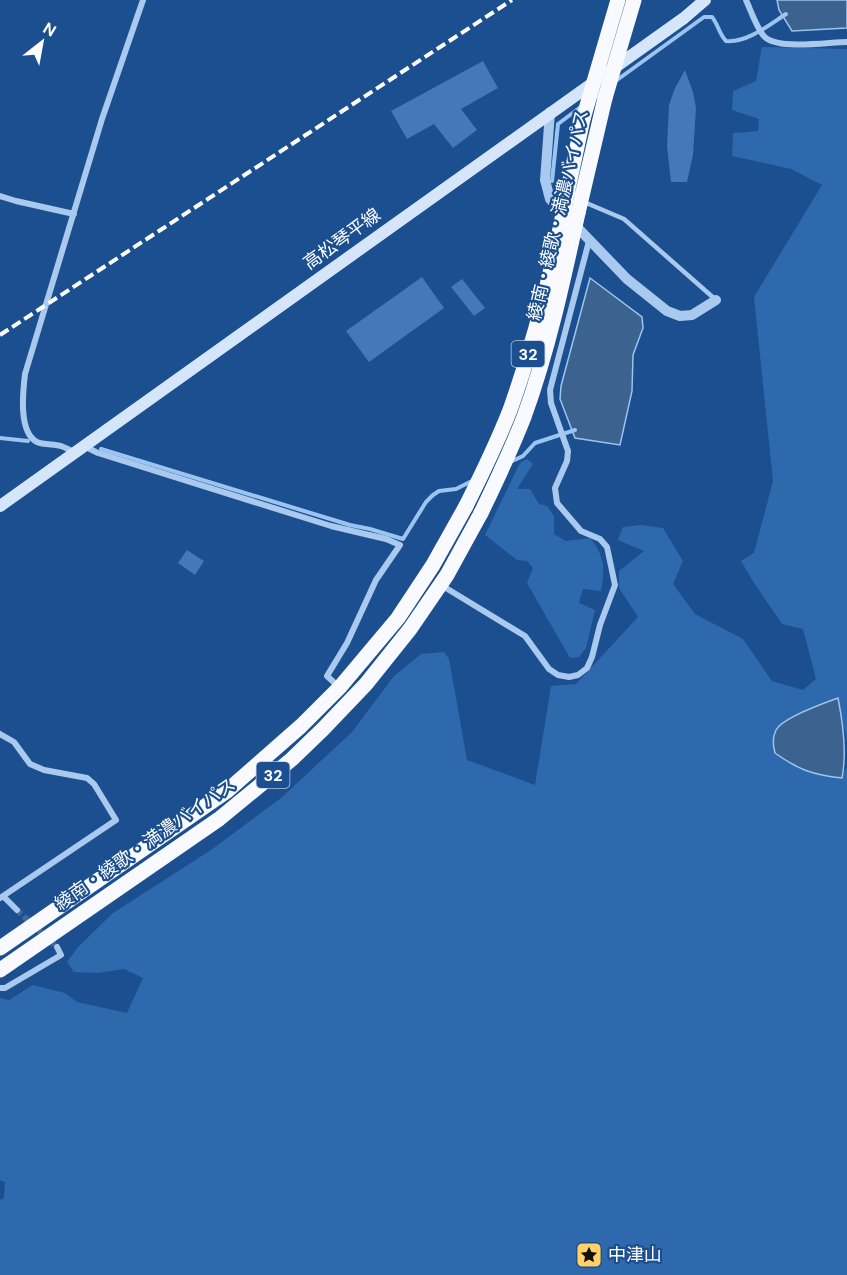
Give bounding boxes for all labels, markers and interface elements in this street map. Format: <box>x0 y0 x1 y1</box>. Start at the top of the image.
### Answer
north arrow <box>12 12 72 72</box>
text: N <box>39 18 60 42</box>
street label: 綾南・綾歌・満濃バイパス <box>522 107 594 323</box>
street label: 高松琴平線 <box>299 203 385 275</box>
road number: 32 <box>512 341 544 367</box>
road number: 32 <box>256 762 290 788</box>
street label: 綾南・綾歌・満濃バイパス <box>50 772 240 916</box>
place icon: 中津山 <box>574 1240 604 1270</box>
place label: 中津山 <box>608 1243 662 1267</box>

